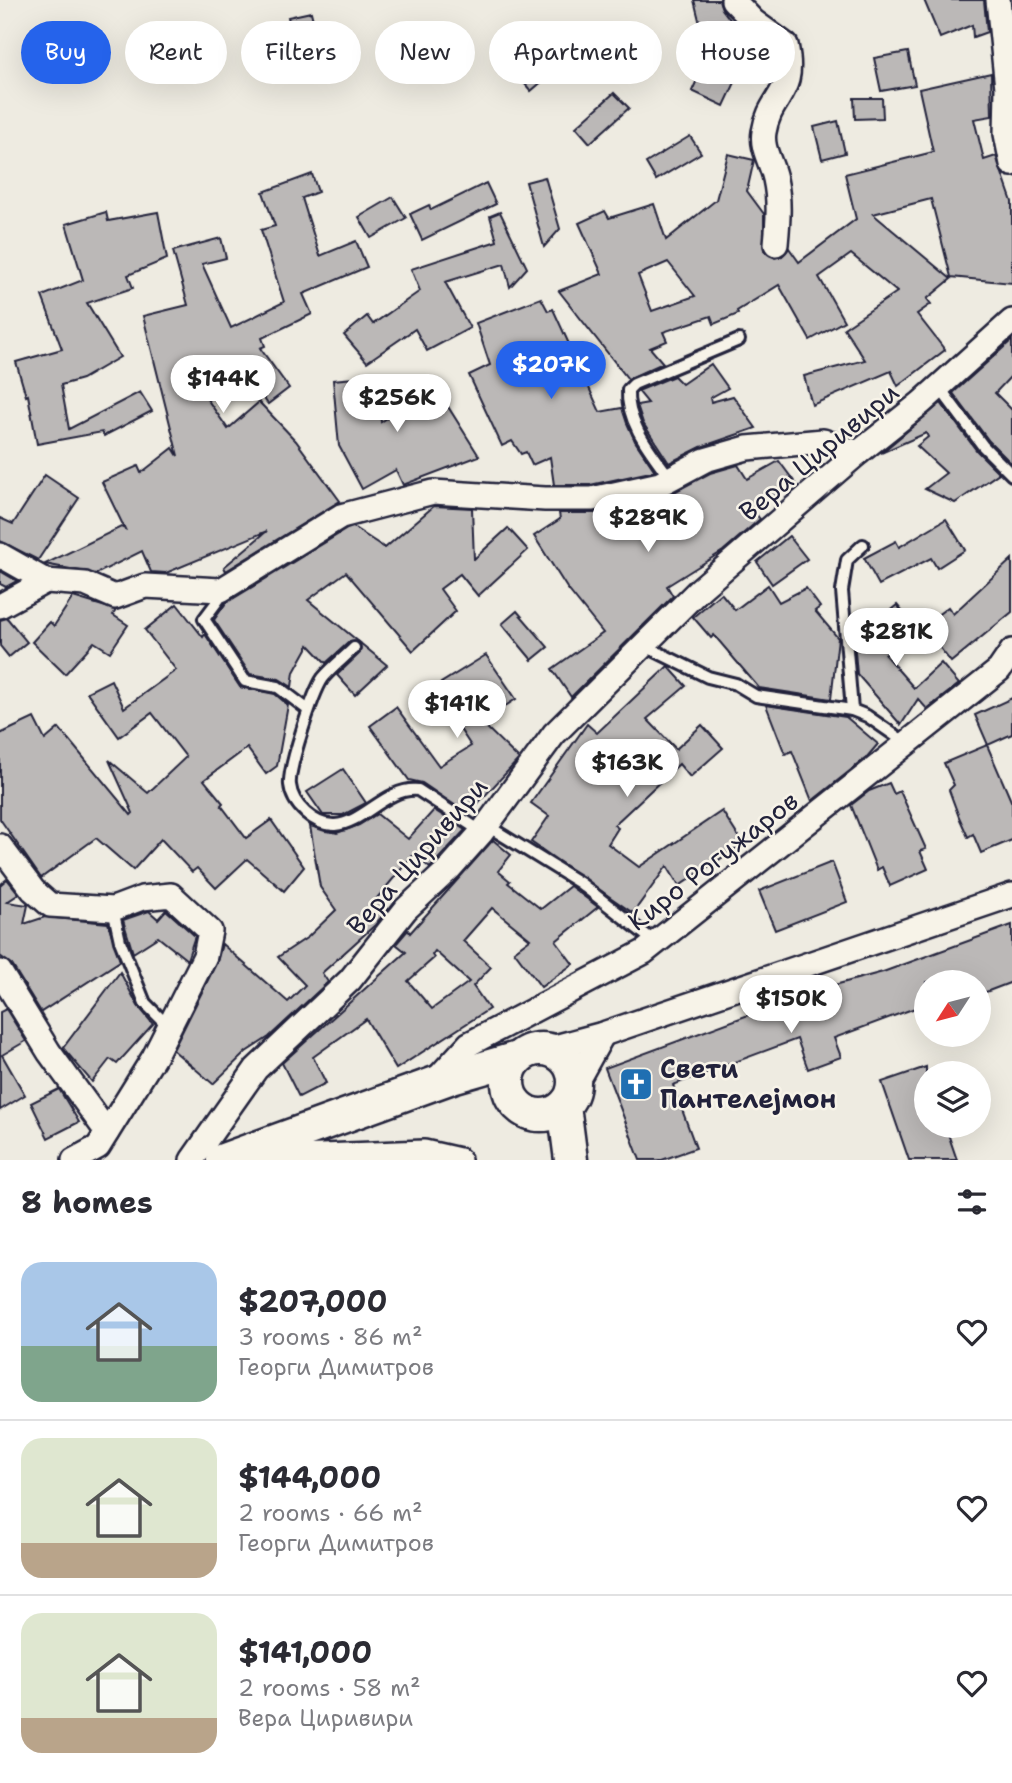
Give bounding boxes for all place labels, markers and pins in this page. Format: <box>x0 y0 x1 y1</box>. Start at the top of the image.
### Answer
pin: $207K <box>502 342 600 401</box>
pin: $144K <box>174 356 272 415</box>
pin: $256K <box>348 374 446 434</box>
pin: $289K <box>599 494 697 554</box>
pin: $281K <box>847 608 945 668</box>
pin: $141K <box>408 680 506 740</box>
pin: $163K <box>578 740 676 799</box>
pin: $150K <box>742 976 840 1035</box>
place label: Свети Пантелејмон <box>660 1051 836 1116</box>
church icon: Свети Пантелејмон <box>617 1065 655 1103</box>

